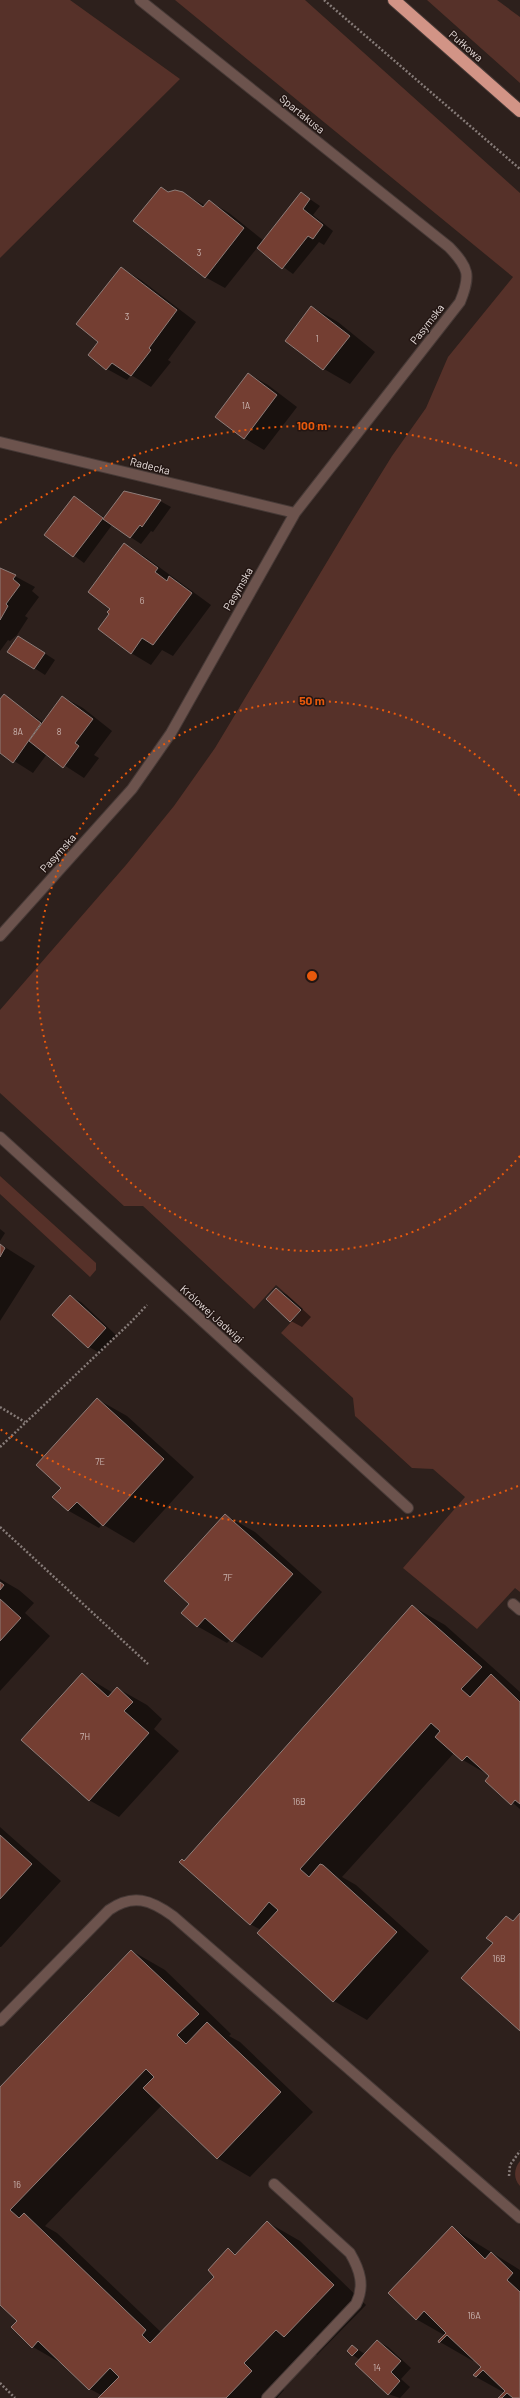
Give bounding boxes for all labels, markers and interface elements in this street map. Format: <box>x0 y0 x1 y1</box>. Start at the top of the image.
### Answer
street label: Pułkowa <box>447 27 486 64</box>
street label: Spartakusa <box>277 91 327 136</box>
house number: 3 <box>197 247 202 258</box>
street label: Pasymska <box>407 301 446 346</box>
house number: 3 <box>125 311 130 322</box>
house number: 1 <box>315 333 319 344</box>
house number: 1A <box>242 400 251 411</box>
text: 100 m <box>297 418 327 432</box>
street label: Radecka <box>129 454 172 477</box>
street label: Pasymska <box>220 565 255 613</box>
house number: 6 <box>140 595 145 606</box>
text: 50 m <box>299 693 325 707</box>
house number: 8A <box>13 726 24 737</box>
house number: 8 <box>57 726 62 737</box>
street label: Pasymska <box>37 831 78 875</box>
centre of rings <box>305 969 319 983</box>
street label: Królowej Jadwigi <box>178 1282 247 1346</box>
house number: 7E <box>95 1456 105 1467</box>
house number: 7F <box>223 1572 233 1583</box>
house number: 7H <box>80 1731 90 1742</box>
house number: 16B <box>292 1796 306 1807</box>
house number: 16B <box>492 1953 506 1964</box>
house number: 16 <box>13 2179 21 2190</box>
house number: 16A <box>467 2310 481 2321</box>
house number: 14 <box>373 2362 381 2373</box>

